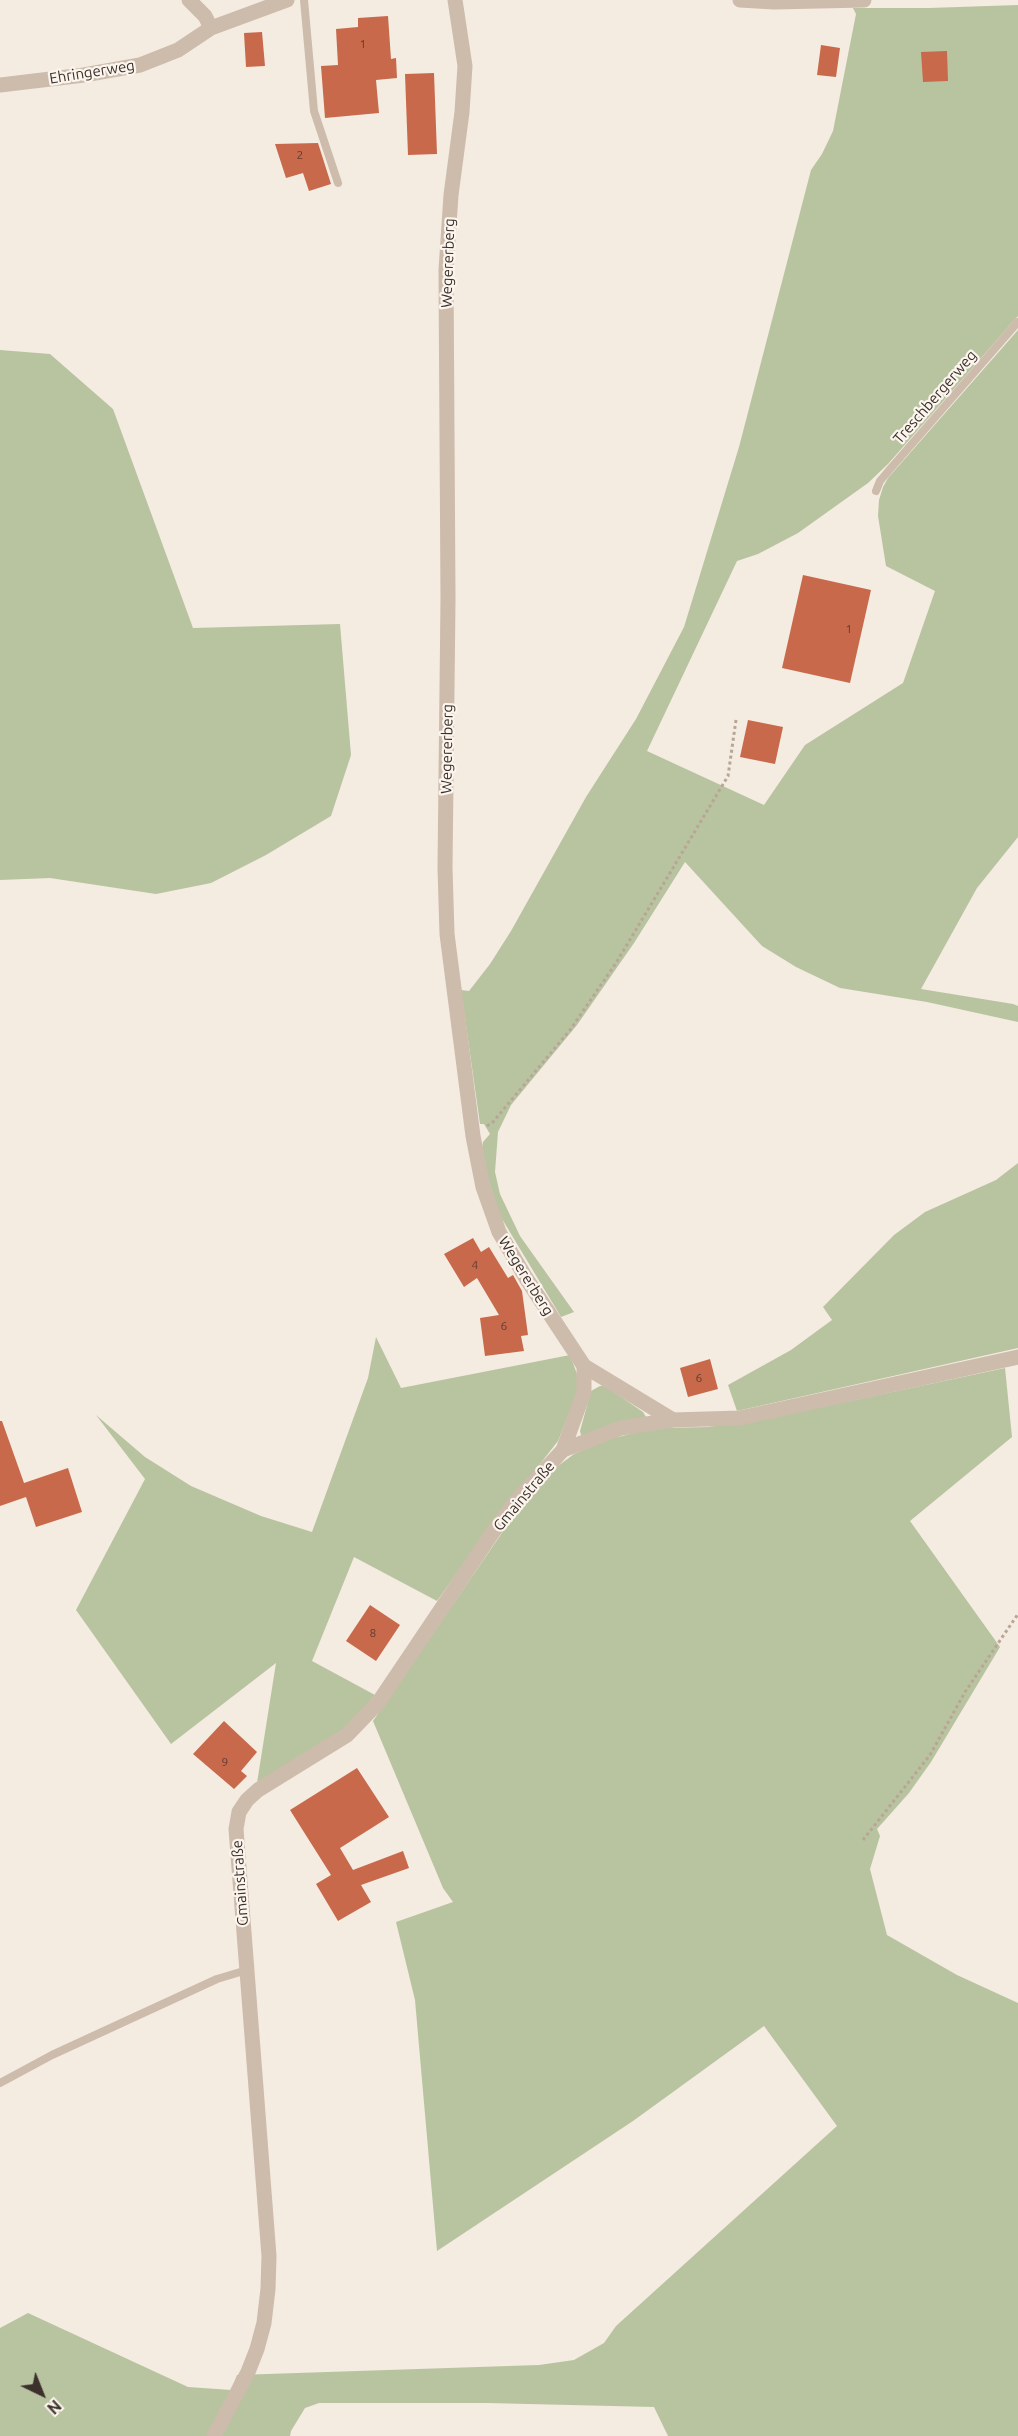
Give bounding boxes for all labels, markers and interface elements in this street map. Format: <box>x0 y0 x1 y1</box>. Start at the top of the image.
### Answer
house number: 1 <box>360 37 366 51</box>
street label: Ehringerweg <box>48 56 136 88</box>
house number: 2 <box>297 148 303 162</box>
street label: Wegererberg <box>437 218 459 308</box>
street label: Treschbergerweg <box>890 347 980 447</box>
house number: 1 <box>846 622 852 636</box>
street label: Wegererberg <box>437 704 457 794</box>
street label: Wegererberg <box>495 1233 557 1319</box>
house number: 4 <box>472 1258 478 1272</box>
house number: 6 <box>501 1319 507 1333</box>
house number: 6 <box>696 1371 702 1385</box>
street label: Gmainstraße <box>489 1457 559 1535</box>
house number: 8 <box>370 1626 376 1640</box>
house number: 9 <box>222 1755 228 1769</box>
street label: Gmainstraße <box>228 1840 252 1926</box>
north arrow <box>12 2364 72 2424</box>
text: N <box>44 2397 65 2418</box>

